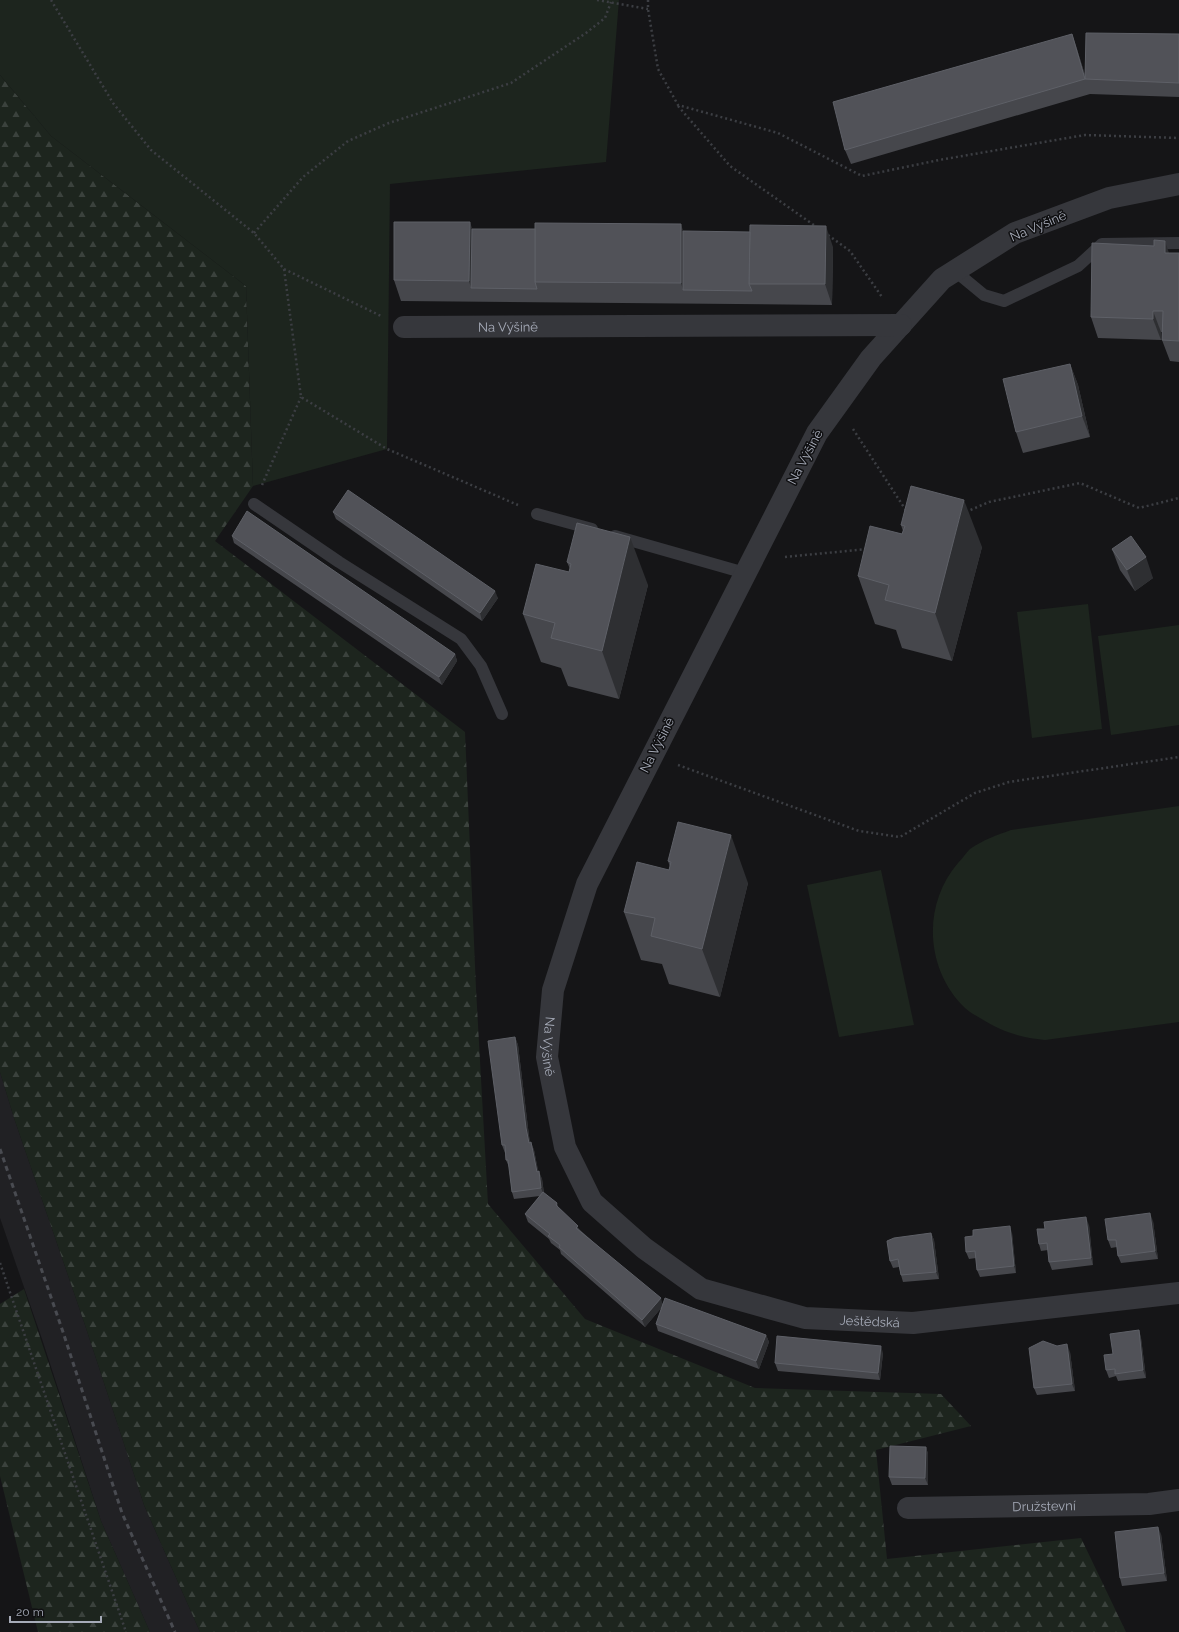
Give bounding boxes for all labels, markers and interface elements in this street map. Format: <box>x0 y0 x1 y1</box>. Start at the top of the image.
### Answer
street label: Na Výšině <box>1008 207 1069 245</box>
street label: Na Výšině <box>478 319 538 334</box>
street label: Na Výšině <box>784 427 826 487</box>
street label: Na Výšině <box>637 715 677 775</box>
street label: Na Výšině <box>539 1016 558 1078</box>
street label: Ještědská <box>839 1312 900 1330</box>
street label: Družstevní <box>1012 1498 1076 1514</box>
scale bar <box>10 1598 101 1624</box>
text: 20 m <box>16 1605 44 1619</box>

